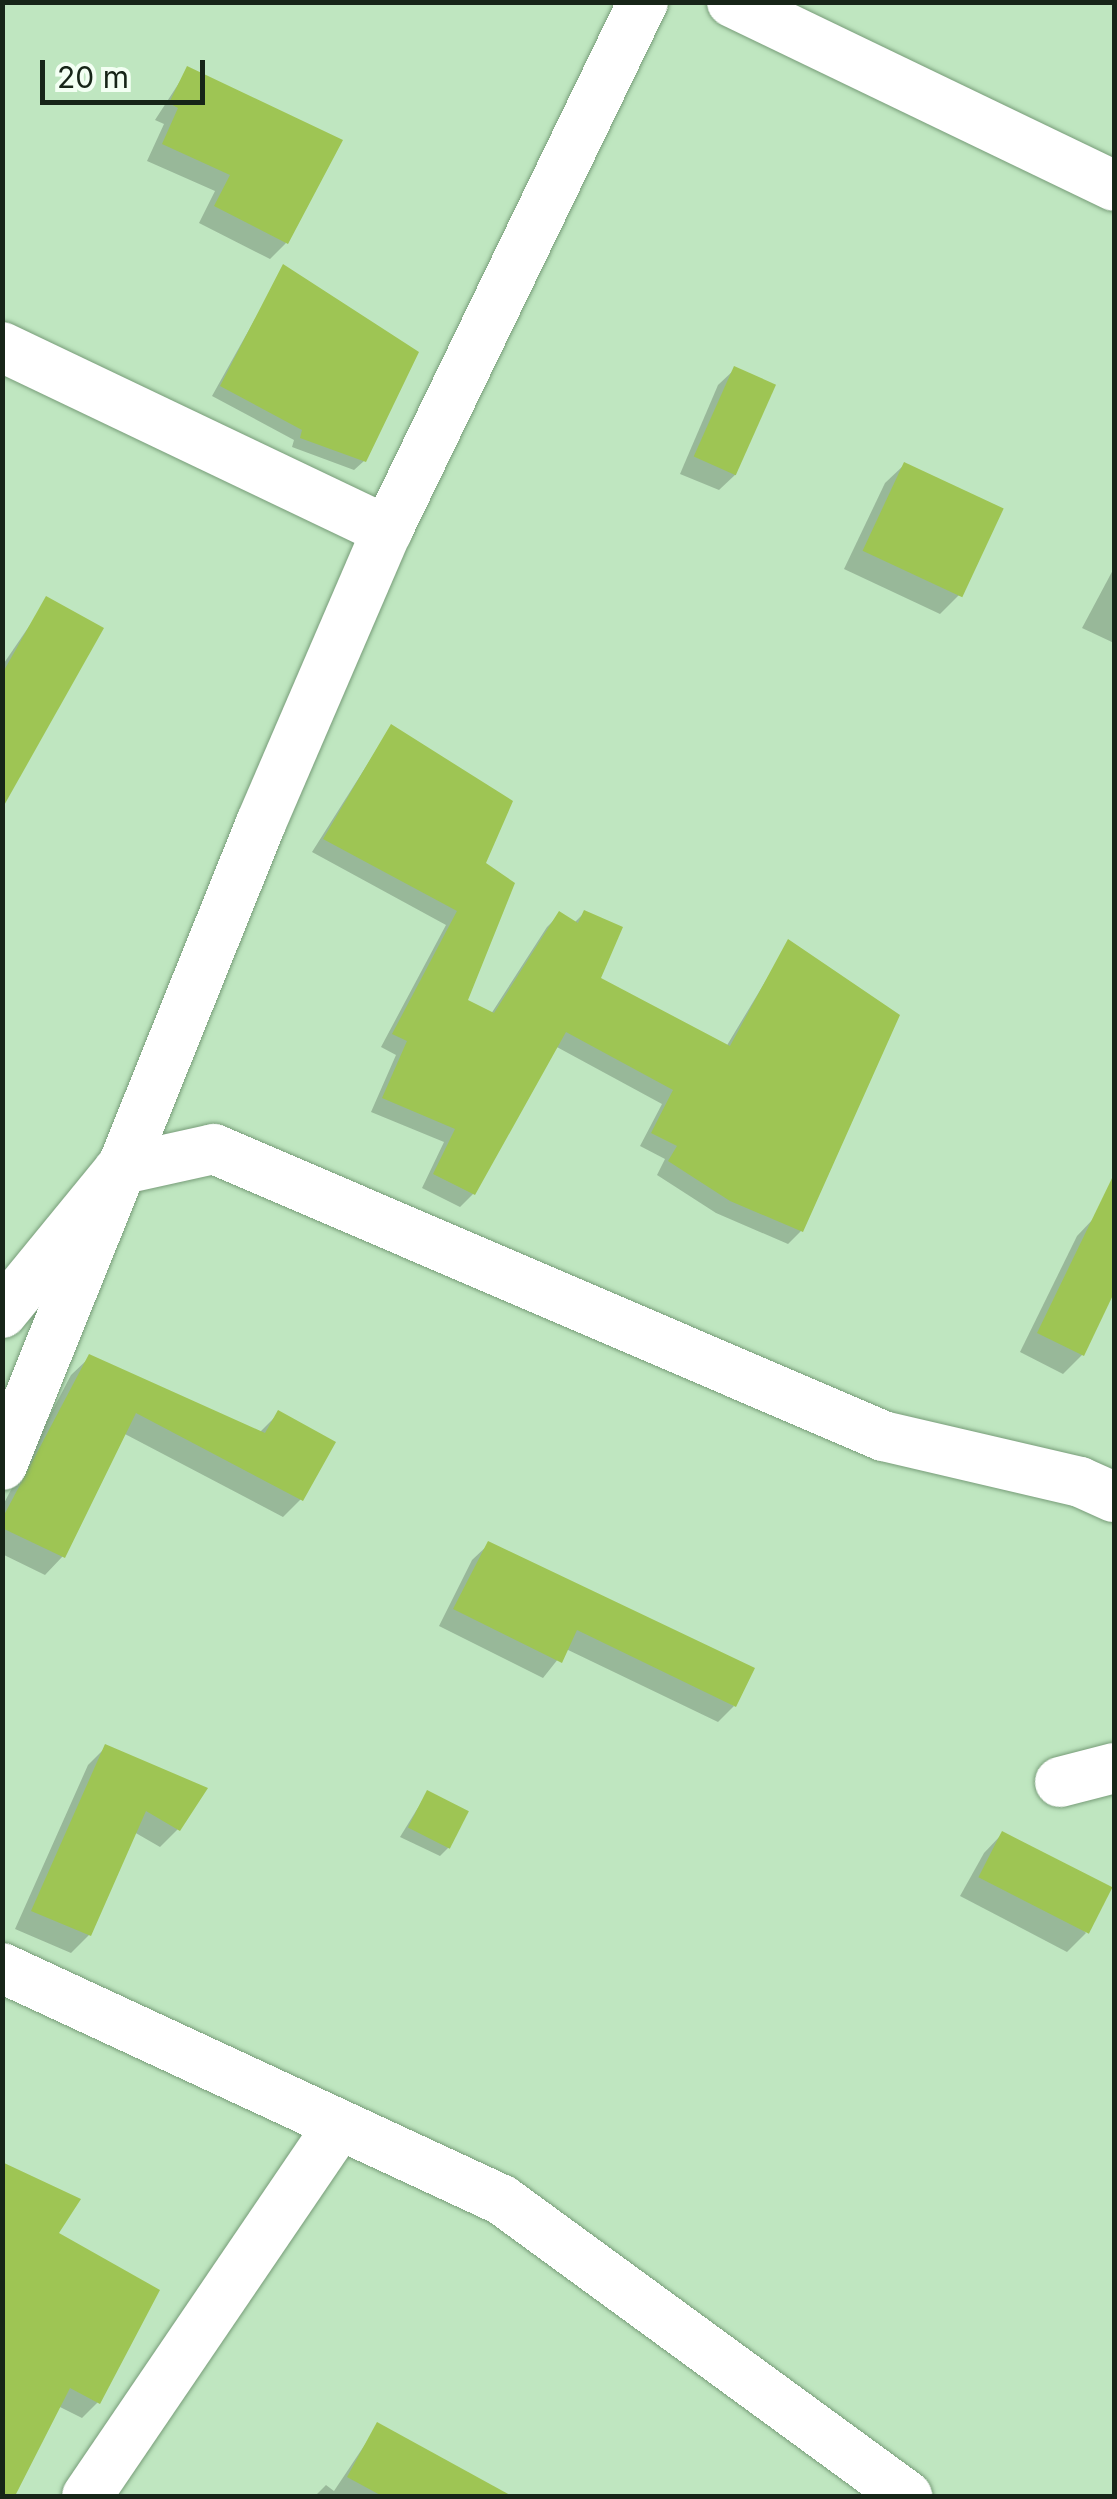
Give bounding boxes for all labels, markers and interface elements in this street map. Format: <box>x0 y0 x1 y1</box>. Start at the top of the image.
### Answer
scale bar <box>45 40 210 102</box>
text: 20 m <box>57 59 129 95</box>

